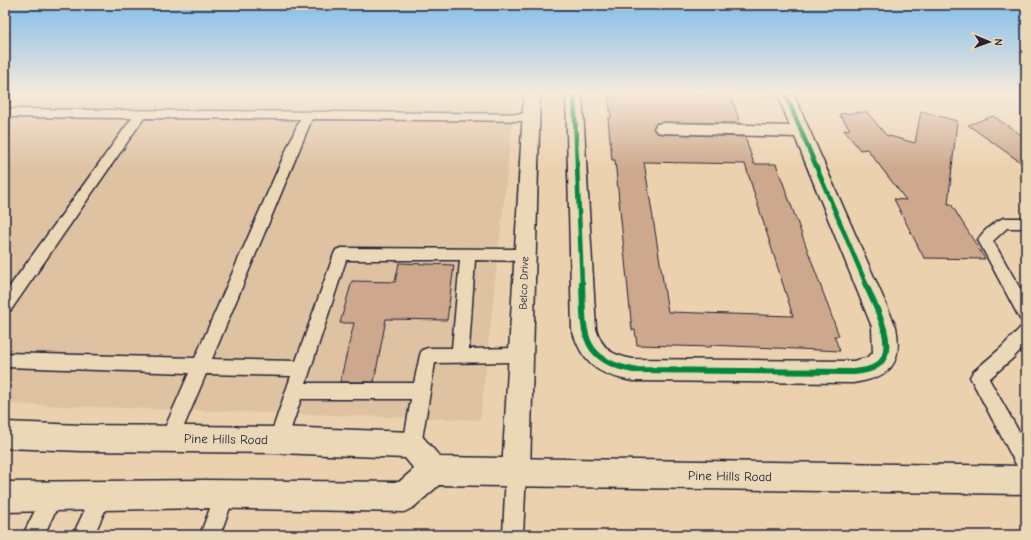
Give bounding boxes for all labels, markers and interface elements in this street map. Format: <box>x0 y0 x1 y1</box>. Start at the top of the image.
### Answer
north arrow <box>969 22 1009 62</box>
text: N <box>992 39 1005 46</box>
street label: Belco Drive <box>517 256 531 310</box>
street label: Pine Hills Road <box>184 431 268 447</box>
street label: Pine Hills Road <box>688 468 772 484</box>

